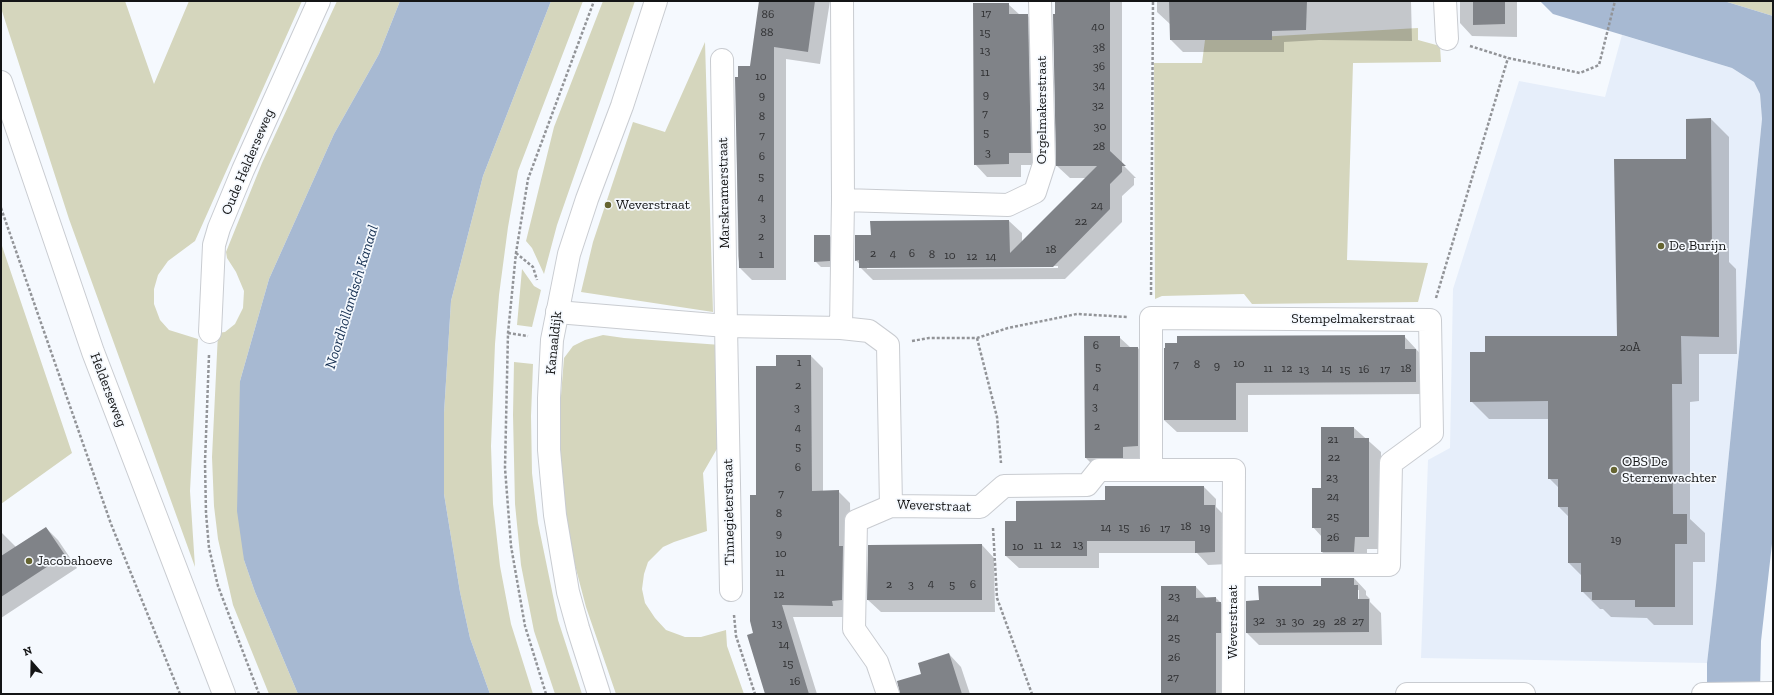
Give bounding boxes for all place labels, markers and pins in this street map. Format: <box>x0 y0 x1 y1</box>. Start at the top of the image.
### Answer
place label: Weverstraat <box>616 197 690 213</box>
marker: Weverstraat <box>603 200 613 210</box>
place label: De Burijn <box>1669 238 1726 254</box>
marker: De Burijn <box>1656 241 1666 251</box>
place label: OBS De Sterrenwachter <box>1622 454 1717 486</box>
marker: OBS De Sterrenwachter <box>1609 465 1619 475</box>
place label: Jacobahoeve <box>37 553 112 569</box>
marker: Jacobahoeve <box>24 556 34 566</box>

